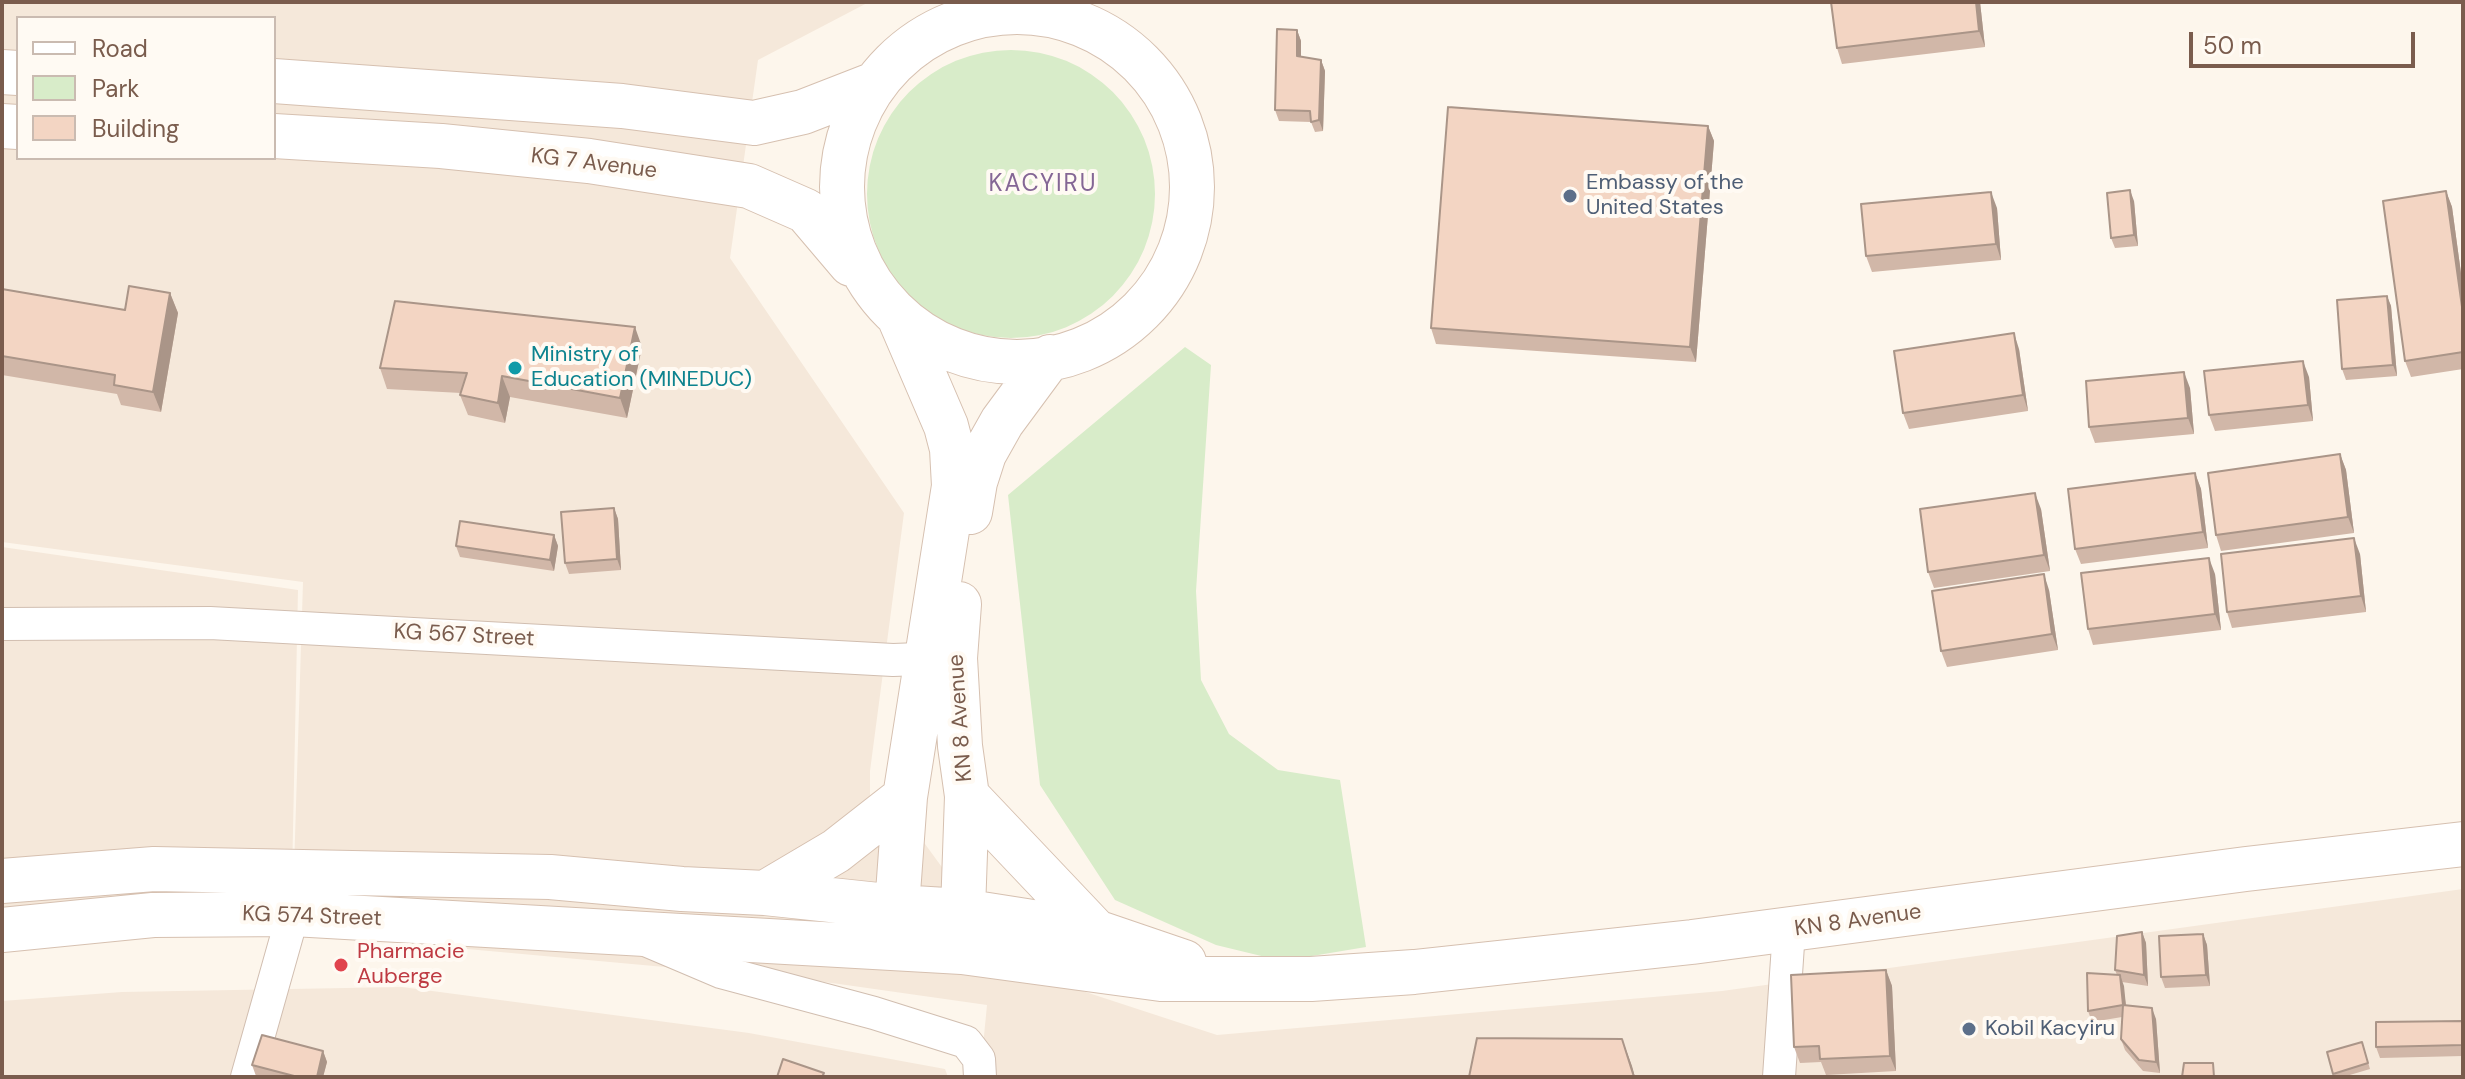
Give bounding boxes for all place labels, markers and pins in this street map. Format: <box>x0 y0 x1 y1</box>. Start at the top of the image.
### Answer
place label: Embassy of the United States <box>1586 170 1744 222</box>
marker: Embassy of the United States <box>1561 187 1579 205</box>
place label: Ministry of Education (MINEDUC) <box>531 342 752 394</box>
marker: Ministry of Education (MINEDUC) <box>506 359 524 377</box>
place label: Pharmacie Auberge <box>357 939 464 990</box>
marker: Pharmacie Auberge <box>332 956 350 974</box>
place label: Kobil Kacyiru <box>1985 1016 2115 1042</box>
marker: Kobil Kacyiru <box>1960 1020 1978 1038</box>

